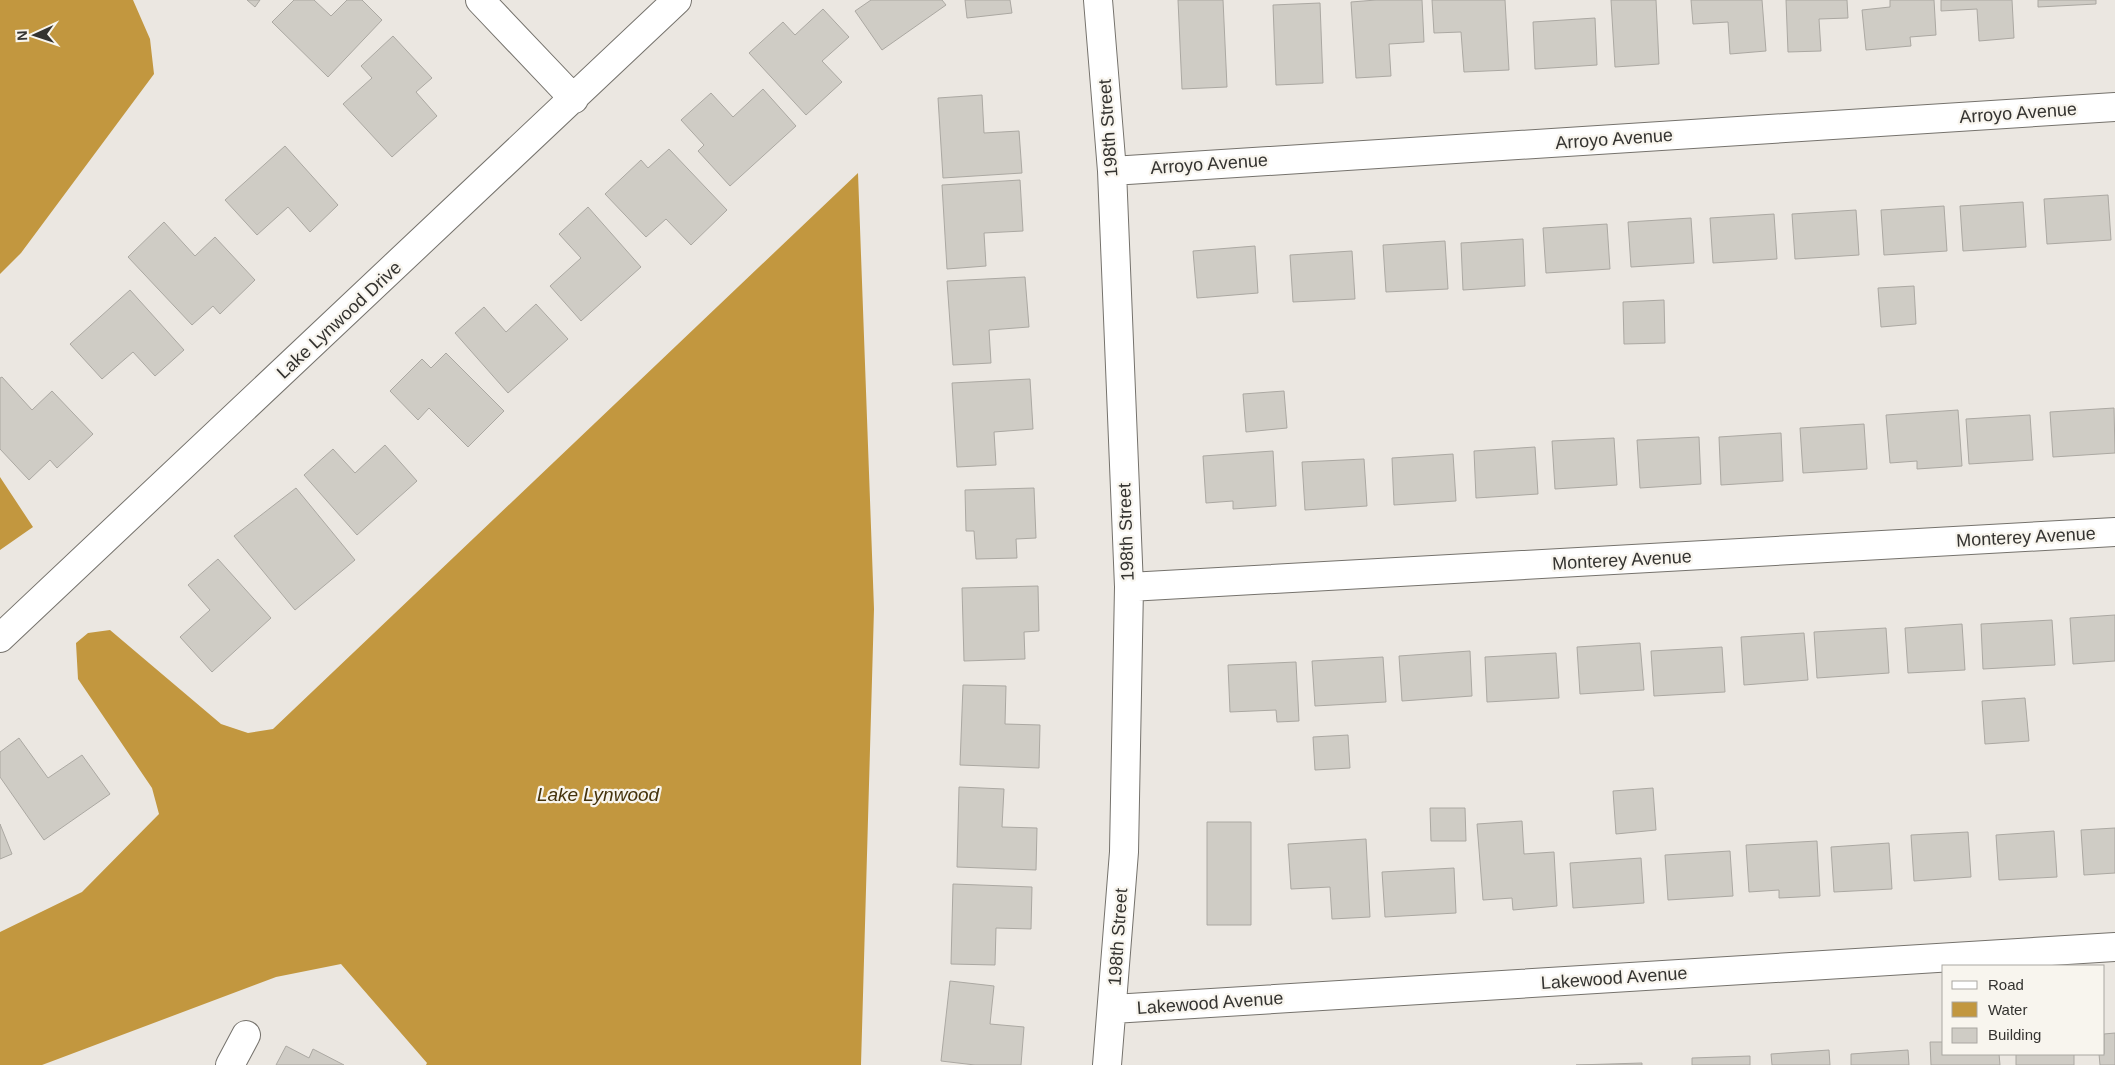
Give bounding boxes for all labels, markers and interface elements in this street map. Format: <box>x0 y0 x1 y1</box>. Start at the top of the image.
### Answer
north arrow <box>10 10 60 60</box>
text: N <box>14 30 30 41</box>
street label: 198th Street <box>1095 78 1121 178</box>
street label: Arroyo Avenue <box>1959 99 2077 127</box>
street label: Arroyo Avenue <box>1555 125 1673 153</box>
street label: Arroyo Avenue <box>1150 150 1268 178</box>
street label: Lake Lynwood Drive <box>273 257 405 383</box>
street label: 198th Street <box>1114 483 1138 581</box>
street label: Monterey Avenue <box>1956 523 2096 551</box>
street label: Monterey Avenue <box>1552 546 1692 574</box>
water label: Lake Lynwood <box>537 784 661 805</box>
street label: 198th Street <box>1105 887 1131 987</box>
street label: Lakewood Avenue <box>1540 963 1688 993</box>
legend <box>1942 965 2105 1055</box>
text: Road <box>1988 976 2024 993</box>
street label: Lakewood Avenue <box>1136 988 1284 1018</box>
text: Water <box>1988 1001 2027 1018</box>
text: Building <box>1988 1026 2041 1043</box>

